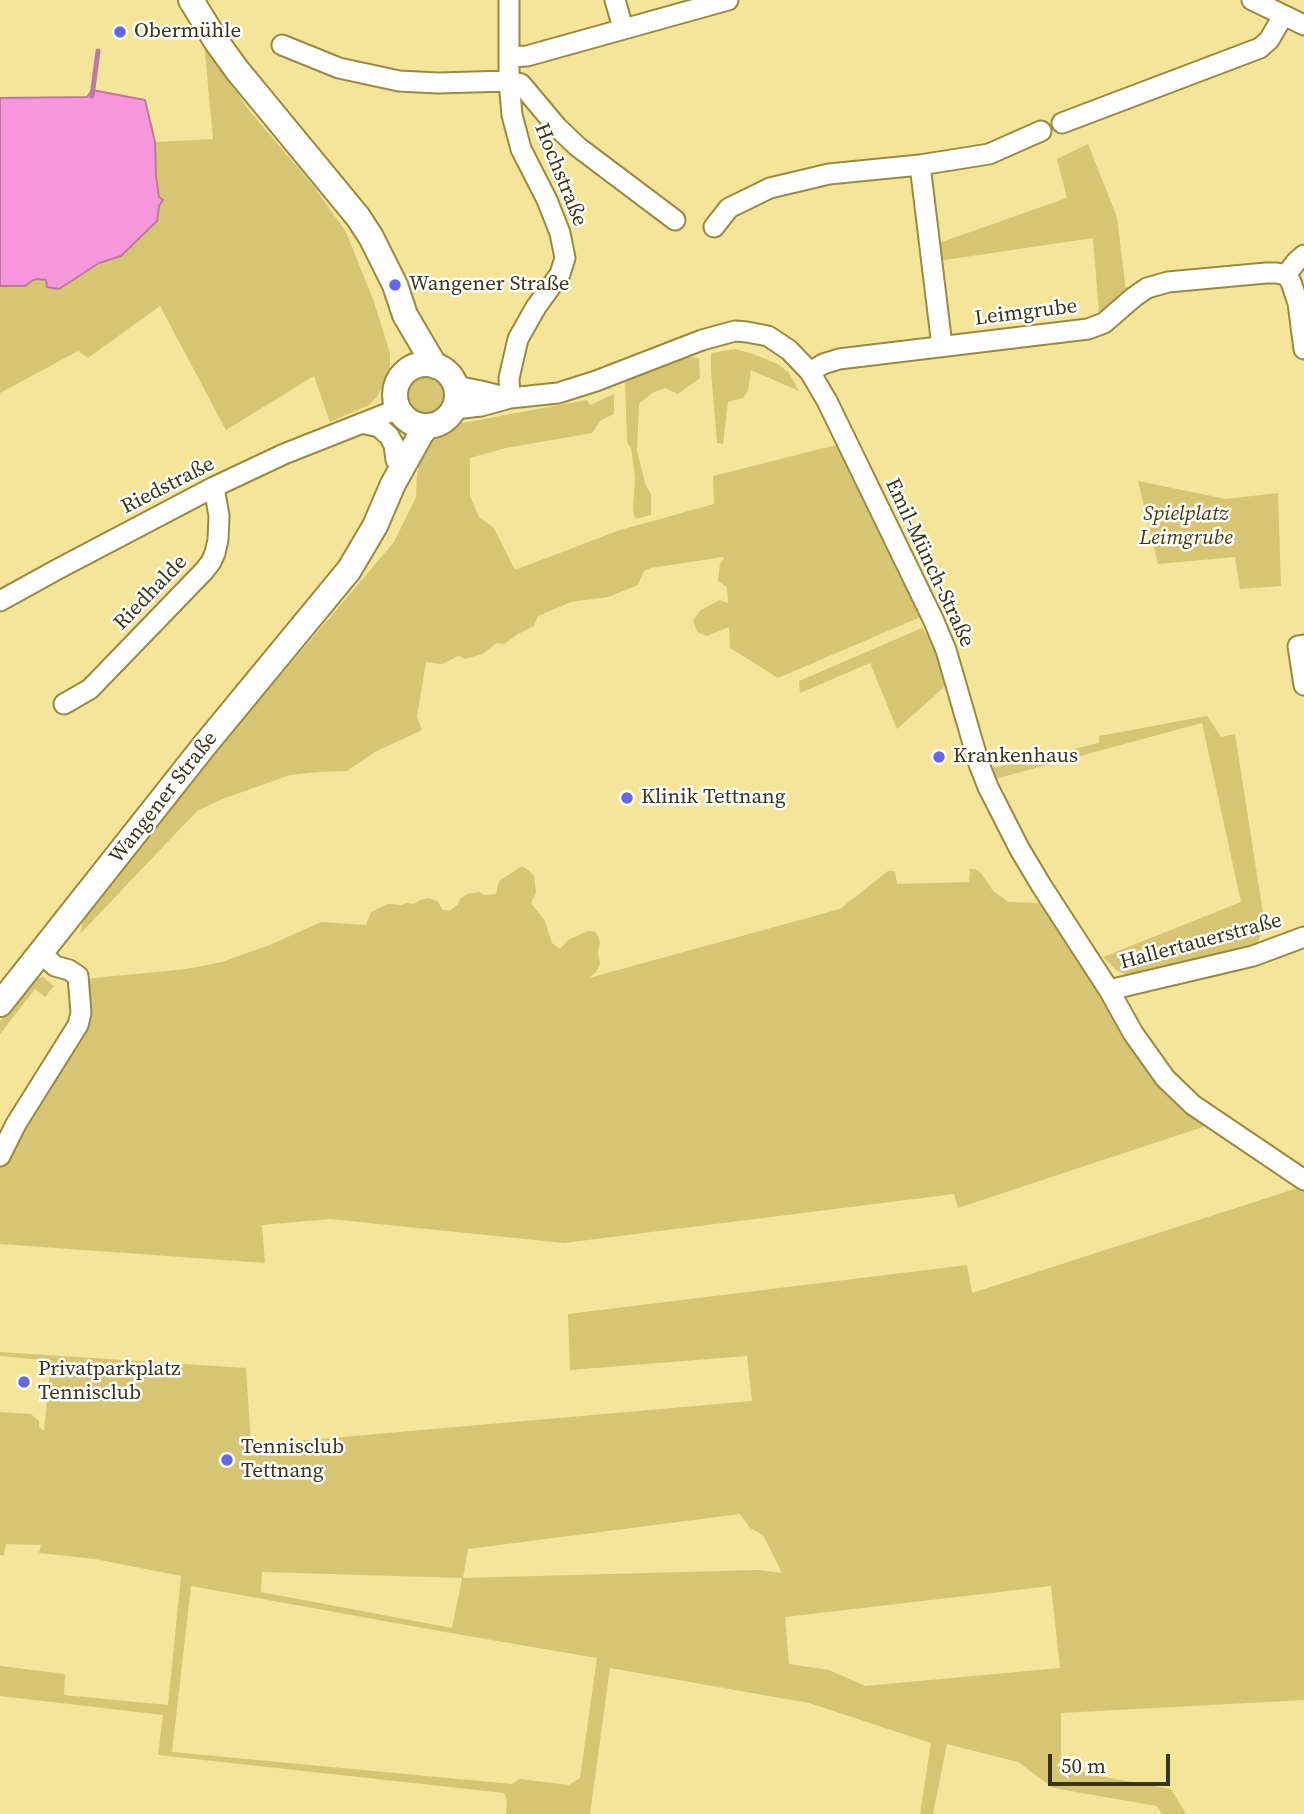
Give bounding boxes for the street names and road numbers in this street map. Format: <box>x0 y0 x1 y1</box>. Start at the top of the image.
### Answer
street label: Hochstraße <box>528 120 592 230</box>
street label: Leimgrube <box>973 294 1079 332</box>
street label: Riedstraße <box>117 452 219 520</box>
street label: Emil-Münch-Straße <box>879 475 979 651</box>
street label: Riedhalde <box>109 550 193 636</box>
street label: Wangener Straße <box>105 727 223 869</box>
street label: Hallertauerstraße <box>1117 908 1285 976</box>

